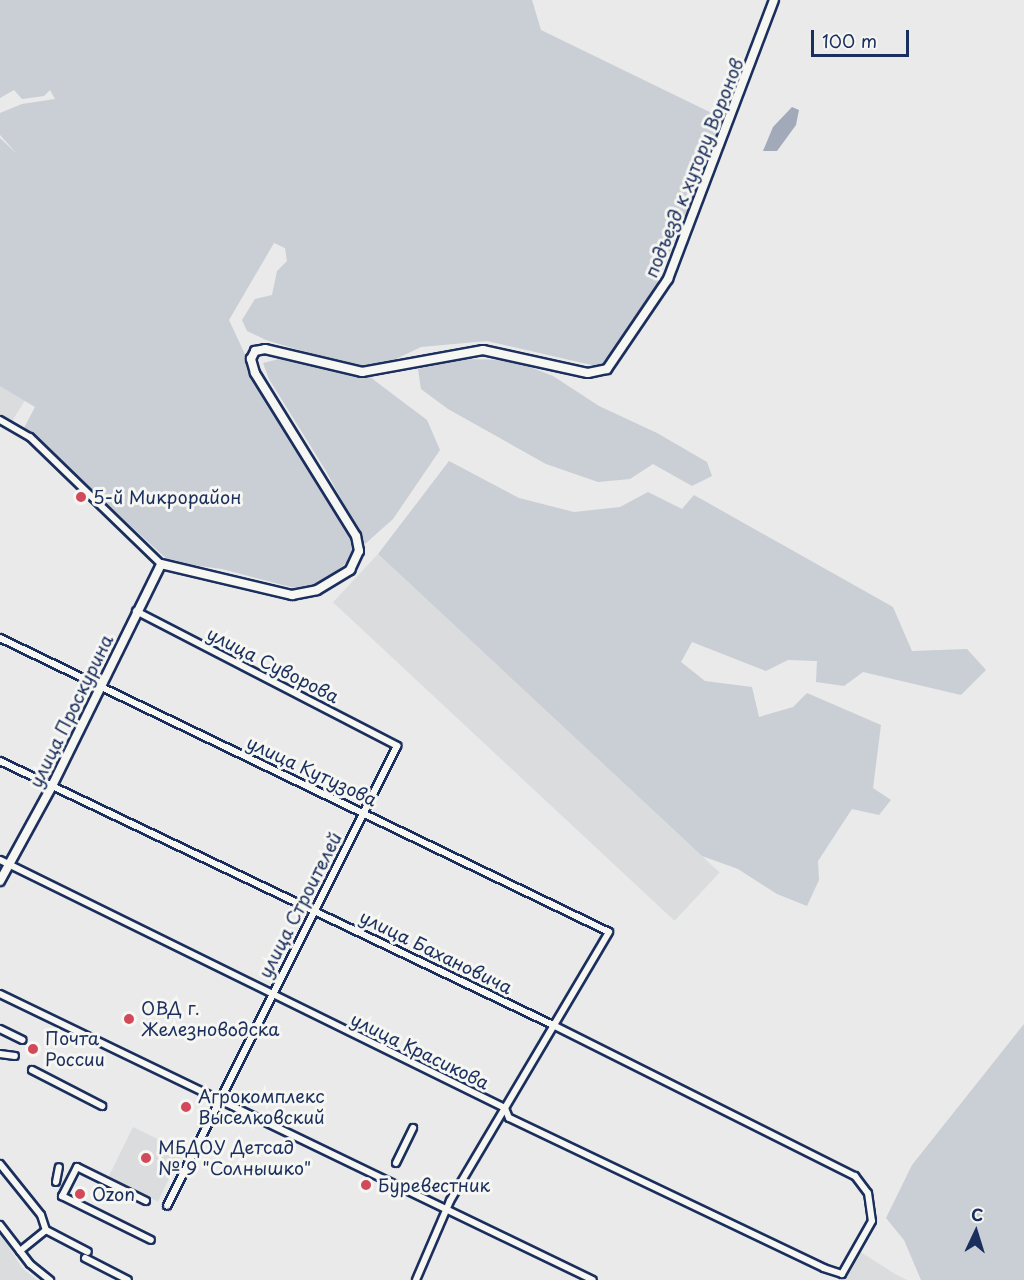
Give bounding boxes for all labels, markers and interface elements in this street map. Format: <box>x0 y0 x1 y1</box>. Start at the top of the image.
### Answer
scale bar <box>814 18 912 56</box>
text: 100 m <box>822 27 877 54</box>
street label: подъезд к хутору Воронов <box>640 55 748 281</box>
place label: 5-й Микрорайон <box>93 486 242 508</box>
marker: 5-й Микрорайон <box>74 490 88 504</box>
street label: улица Суворова <box>203 622 343 708</box>
street label: улица Проскурина <box>24 631 118 791</box>
street label: улица Кутузова <box>243 731 381 811</box>
street label: улица Строителей <box>254 828 346 982</box>
street label: улица Бахановича <box>356 906 516 998</box>
place label: ОВД г. Железноводска <box>141 998 279 1040</box>
street label: улица Красикова <box>347 1008 493 1094</box>
marker: ОВД г. Железноводска <box>122 1012 136 1026</box>
place label: Почта России <box>45 1028 105 1070</box>
marker: Почта России <box>26 1042 40 1056</box>
place label: Агрокомплекс Выселковский <box>198 1086 325 1128</box>
marker: Агрокомплекс Выселковский <box>179 1100 193 1114</box>
place label: МБДОУ Детсад № 9 "Солнышко" <box>158 1137 312 1180</box>
marker: МБДОУ Детсад № 9 "Солнышко" <box>139 1151 153 1165</box>
place label: Буревестник <box>378 1174 490 1196</box>
marker: Буревестник <box>359 1178 373 1192</box>
place label: Ozon <box>92 1183 135 1205</box>
marker: Ozon <box>73 1187 87 1201</box>
north arrow <box>946 1202 1006 1262</box>
text: С <box>970 1202 984 1226</box>

